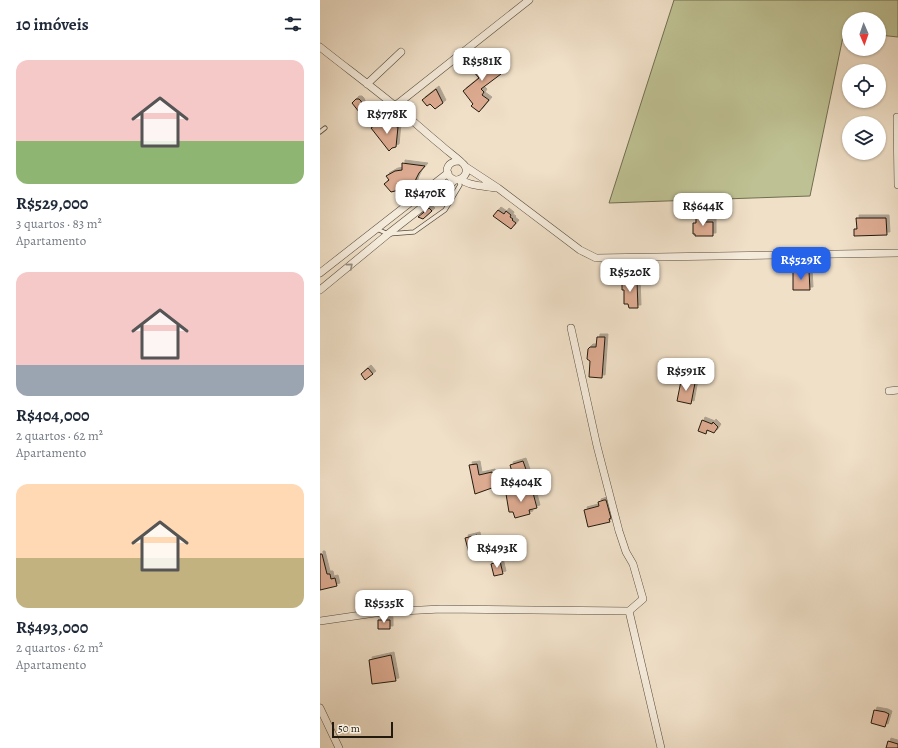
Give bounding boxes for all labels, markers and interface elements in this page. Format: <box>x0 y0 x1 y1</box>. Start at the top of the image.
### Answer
north arrow <box>842 12 886 56</box>
map controls <box>842 12 886 160</box>
text: 10 imóveis <box>16 13 89 36</box>
icon: filters <box>282 13 304 35</box>
pin: R$581K <box>449 48 515 82</box>
text: R$581K <box>462 52 502 69</box>
button: locate <box>842 64 886 108</box>
icon: home <box>124 86 196 158</box>
pin: R$778K <box>354 101 420 135</box>
text: R$778K <box>367 105 407 122</box>
button: layers <box>842 116 886 160</box>
pin: R$470K <box>392 180 458 214</box>
text: R$470K <box>404 184 446 201</box>
text: R$529,000 <box>16 192 88 215</box>
pin: R$644K <box>670 193 736 227</box>
text: R$644K <box>682 197 724 214</box>
text: 3 quartos · 83 m² <box>16 215 102 232</box>
text: Apartamento <box>16 232 86 249</box>
pin: R$529K <box>768 247 834 281</box>
text: R$529K <box>781 251 821 268</box>
pin: R$520K <box>597 259 663 293</box>
one-way arrow <box>345 263 353 270</box>
text: R$520K <box>609 263 651 280</box>
icon: home <box>124 298 196 370</box>
pin: R$591K <box>653 358 719 392</box>
text: R$591K <box>666 362 706 379</box>
text: R$404,000 <box>16 404 90 427</box>
text: 2 quartos · 62 m² <box>16 427 103 444</box>
text: Apartamento <box>16 444 86 461</box>
pin: R$404K <box>488 469 554 503</box>
text: R$404K <box>500 473 542 490</box>
icon: home <box>124 510 196 582</box>
pin: R$493K <box>464 535 530 569</box>
text: R$493K <box>477 539 517 556</box>
pin: R$535K <box>351 590 417 624</box>
text: R$535K <box>364 594 404 611</box>
text: R$493,000 <box>16 616 88 639</box>
text: 2 quartos · 62 m² <box>16 639 103 656</box>
text: Apartamento <box>16 656 86 673</box>
scale bar <box>332 720 393 739</box>
text: 50 m <box>338 721 360 736</box>

